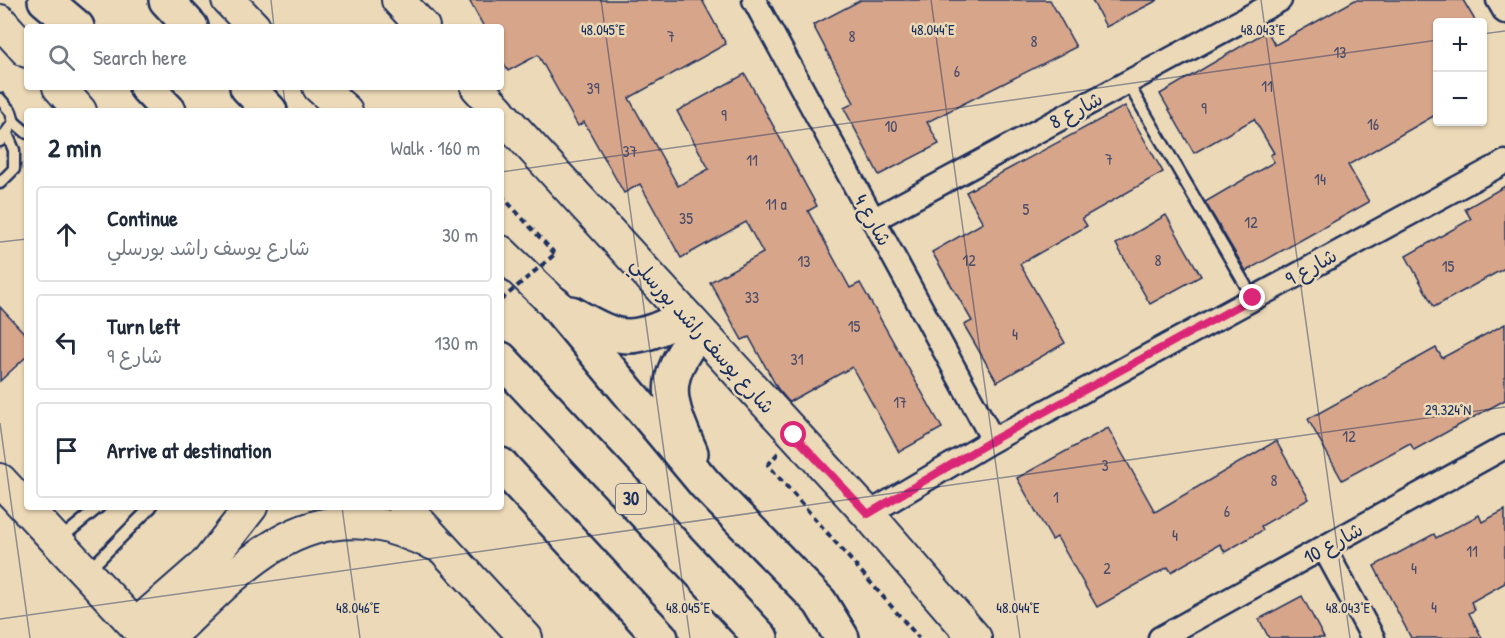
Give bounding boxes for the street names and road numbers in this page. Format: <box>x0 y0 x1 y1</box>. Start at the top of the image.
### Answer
street label: شارع 8 <box>1044 84 1108 136</box>
street label: شارع 4 <box>847 189 899 251</box>
street label: شارع 9 <box>1280 241 1342 293</box>
street label: شارع يوسف راشد بورسلي <box>622 250 781 422</box>
road number: 30 <box>616 484 646 514</box>
street label: شارع 10 <box>1298 515 1368 571</box>

